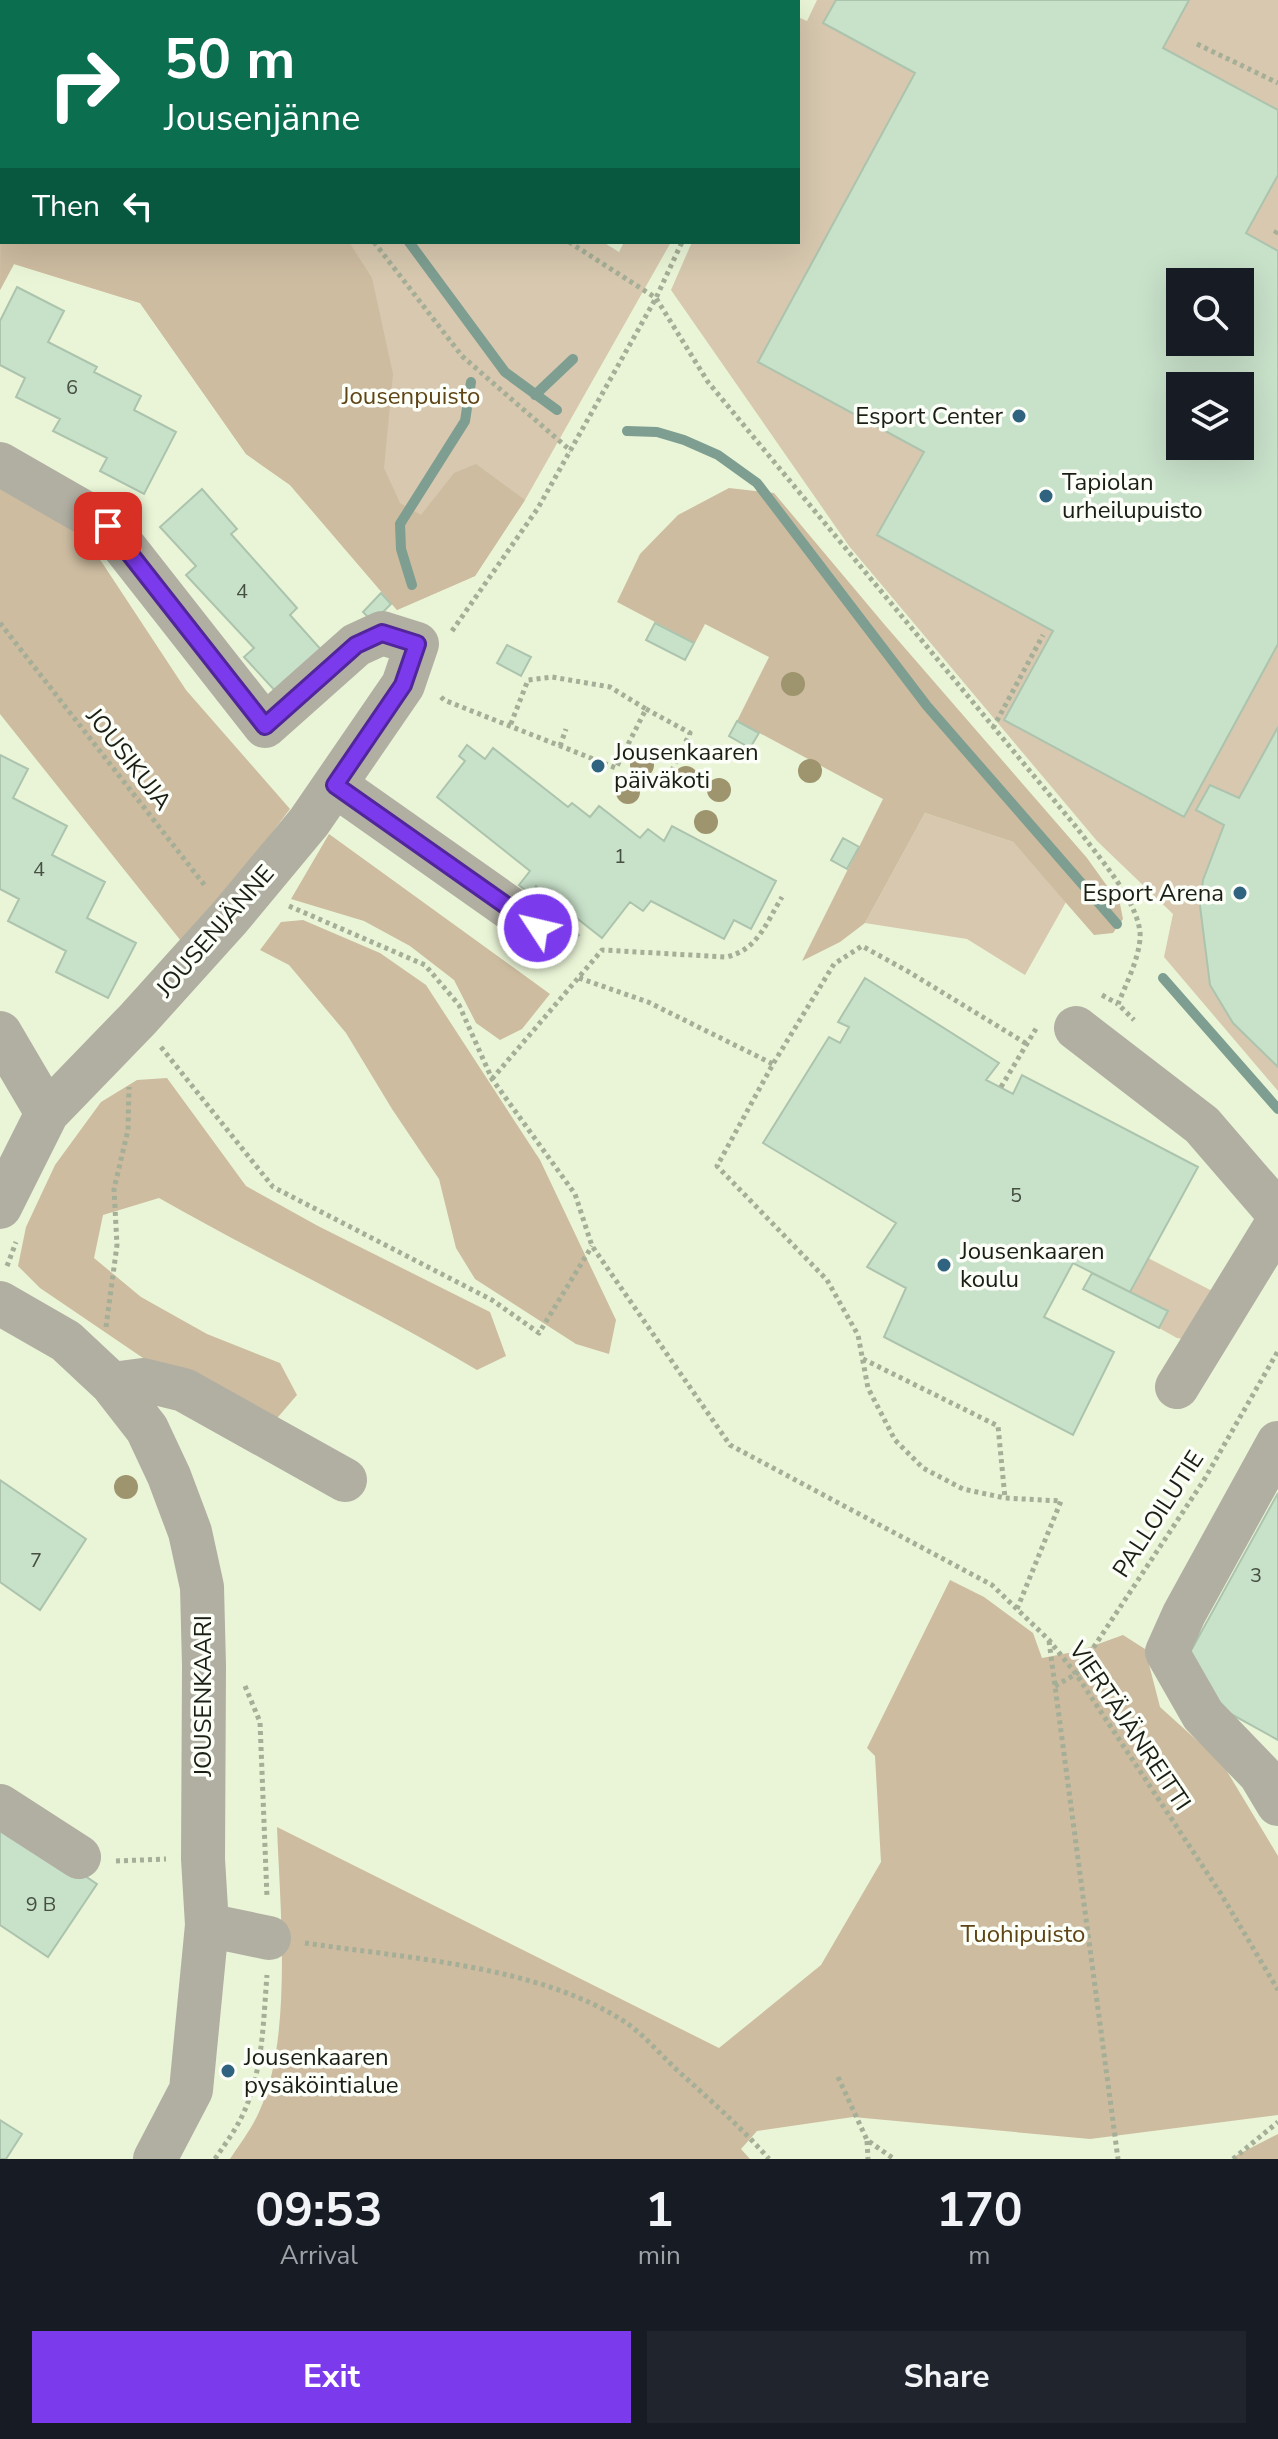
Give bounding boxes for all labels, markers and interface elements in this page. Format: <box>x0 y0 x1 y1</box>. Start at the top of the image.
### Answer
text: 50 m <box>164 21 295 98</box>
icon: right <box>32 32 136 136</box>
text: Jousenjänne <box>164 94 360 143</box>
icon: left <box>116 184 160 228</box>
text: Then <box>32 186 100 227</box>
map controls <box>1166 268 1254 460</box>
button: search <box>1166 268 1254 356</box>
button: layers <box>1166 372 1254 460</box>
house number: 6 <box>66 374 78 401</box>
park label: Jousenpuisto <box>341 380 480 412</box>
place label: Esport Center <box>855 400 1003 432</box>
marker: Esport Center <box>1010 407 1028 425</box>
place label: Tapiolan urheilupuisto <box>1062 466 1203 526</box>
marker: Tapiolan urheilupuisto <box>1037 487 1055 505</box>
pin <box>74 492 142 560</box>
icon: arrive <box>86 504 130 548</box>
house number: 4 <box>236 578 248 605</box>
street label: JOUSIKUJA <box>78 701 179 817</box>
place label: Jousenkaaren päiväkoti <box>613 736 759 796</box>
marker: Jousenkaaren päiväkoti <box>589 757 607 775</box>
house number: 1 <box>614 843 626 870</box>
house number: 4 <box>33 856 45 883</box>
street label: JOUSENJÄNNE <box>148 858 281 1004</box>
place label: Esport Arena <box>1082 877 1224 909</box>
marker: Esport Arena <box>1231 884 1249 902</box>
position arrow <box>496 886 580 970</box>
house number: 5 <box>1010 1182 1022 1209</box>
place label: Jousenkaaren koulu <box>959 1235 1105 1295</box>
marker: Jousenkaaren koulu <box>935 1256 953 1274</box>
street label: PALLOILUTIE <box>1105 1444 1211 1584</box>
house number: 7 <box>30 1547 42 1574</box>
house number: 3 <box>1250 1562 1262 1589</box>
street label: JOUSENKAARI <box>187 1615 219 1778</box>
street label: VIERTÄJÄNREITTI <box>1061 1634 1198 1817</box>
house number: 9 B <box>26 1891 56 1918</box>
park label: Tuohipuisto <box>961 1918 1085 1950</box>
place label: Jousenkaaren pysäköintialue <box>243 2041 398 2101</box>
marker: Jousenkaaren pysäköintialue <box>219 2062 237 2080</box>
text: 09:53 <box>255 2177 382 2243</box>
text: 1 <box>645 2177 674 2243</box>
text: 170 <box>936 2177 1023 2243</box>
text: Arrival <box>280 2238 358 2273</box>
text: min <box>638 2238 681 2273</box>
text: m <box>968 2238 991 2273</box>
button: Exit <box>32 2331 631 2423</box>
button: Share <box>647 2331 1246 2423</box>

